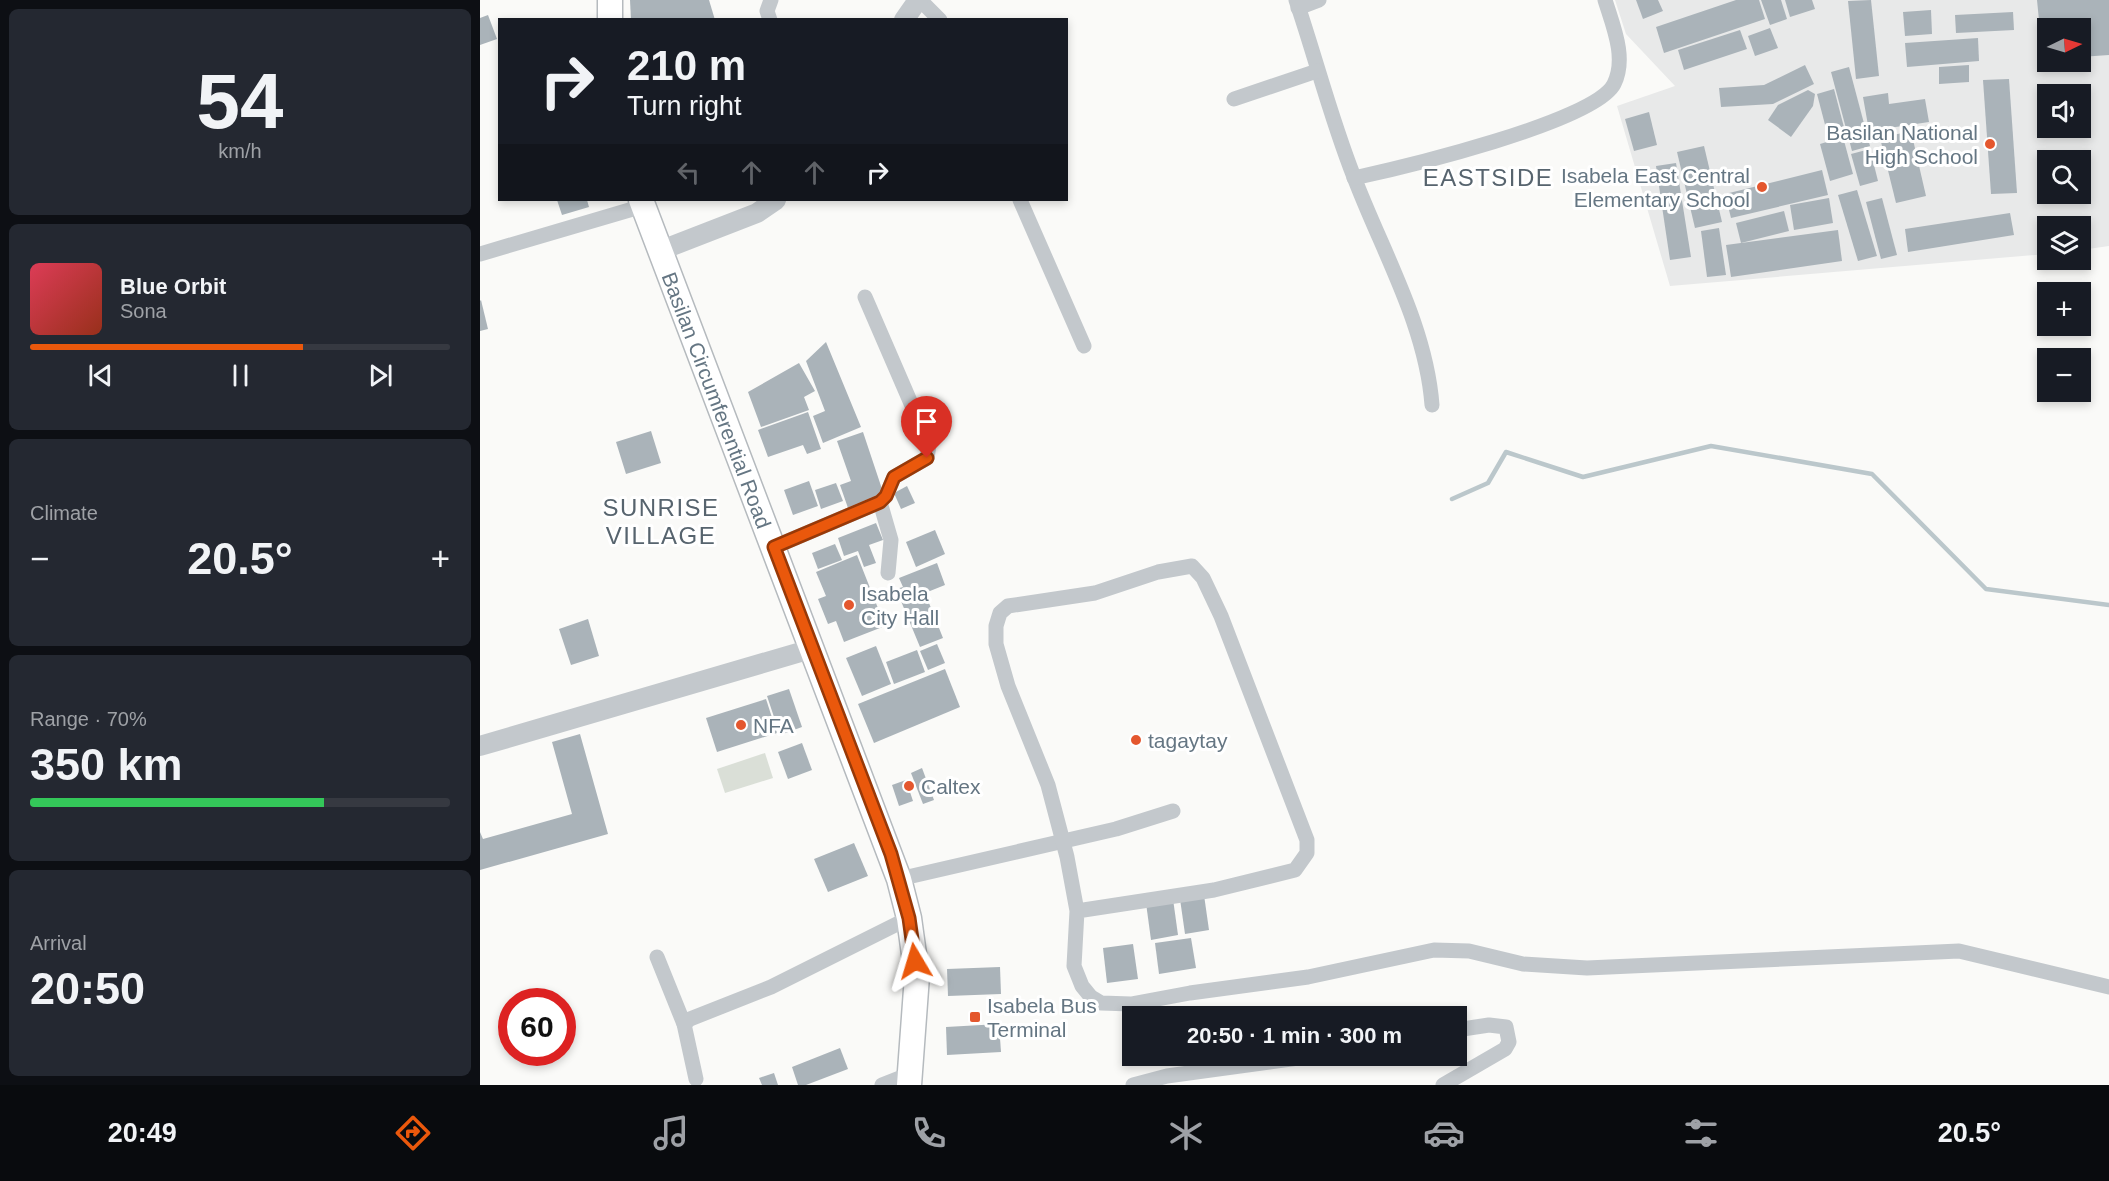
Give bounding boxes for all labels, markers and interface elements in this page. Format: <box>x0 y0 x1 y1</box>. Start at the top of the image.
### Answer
north arrow <box>2037 18 2091 72</box>
map controls <box>2037 18 2091 402</box>
icon: right <box>528 42 606 120</box>
text: 210 m <box>627 42 746 89</box>
text: 54 <box>197 57 283 145</box>
button: sound <box>2037 84 2091 138</box>
text: Turn right <box>627 91 742 121</box>
place label: Basilan National High School <box>1826 121 1978 168</box>
marker: Basilan National High School <box>1983 137 1997 151</box>
text: km/h <box>218 140 262 162</box>
button: search <box>2037 150 2091 204</box>
icon: left <box>672 156 705 189</box>
icon: ahead <box>735 156 768 189</box>
icon: ahead <box>798 156 831 189</box>
icon: right <box>861 156 894 189</box>
district label: EASTSIDE <box>1423 164 1553 191</box>
place label: Isabela East Central Elementary School <box>1561 164 1750 211</box>
marker: Isabela East Central Elementary School <box>1755 180 1769 194</box>
button: layers <box>2037 216 2091 270</box>
street label: Basilan Circumferential Road <box>658 269 776 531</box>
text: Blue Orbit <box>120 274 226 299</box>
button: + <box>2037 282 2091 336</box>
text: Sona <box>120 300 167 322</box>
button: − <box>2037 348 2091 402</box>
icon: previous <box>84 359 117 392</box>
icon: pause <box>224 359 257 392</box>
icon: next <box>364 359 397 392</box>
pin <box>901 396 952 458</box>
icon: arrive <box>910 405 943 438</box>
district label: SUNRISE VILLAGE <box>602 494 720 549</box>
text: Climate <box>30 502 98 524</box>
text: 20.5° <box>187 533 293 584</box>
text: − <box>30 540 49 577</box>
text: + <box>431 540 450 577</box>
place label: Isabela City Hall <box>861 582 939 629</box>
marker: Isabela City Hall <box>842 598 856 612</box>
text: Range · 70% <box>30 708 147 730</box>
place label: NFA <box>753 714 794 737</box>
marker: NFA <box>734 718 748 732</box>
place label: tagaytay <box>1148 729 1228 752</box>
marker: tagaytay <box>1129 733 1143 747</box>
text: 350 km <box>30 739 183 790</box>
place label: Caltex <box>921 775 981 798</box>
marker: Caltex <box>902 779 916 793</box>
position arrow <box>883 929 947 993</box>
text: Arrival <box>30 932 87 954</box>
text: 20:50 <box>30 963 145 1014</box>
speed limit sign: 60 <box>498 988 576 1066</box>
place label: Isabela Bus Terminal <box>987 994 1097 1041</box>
marker: Isabela Bus Terminal <box>968 1010 982 1024</box>
text: 20:50 · 1 min · 300 m <box>1187 1023 1402 1048</box>
icon: directions <box>392 1112 434 1154</box>
icon: music <box>650 1112 692 1154</box>
icon: phone <box>908 1112 950 1154</box>
icon: climate <box>1165 1112 1207 1154</box>
icon: car <box>1423 1112 1465 1154</box>
icon: filters <box>1680 1112 1722 1154</box>
text: 20:49 <box>108 1118 177 1148</box>
text: 20.5° <box>1938 1118 2001 1148</box>

